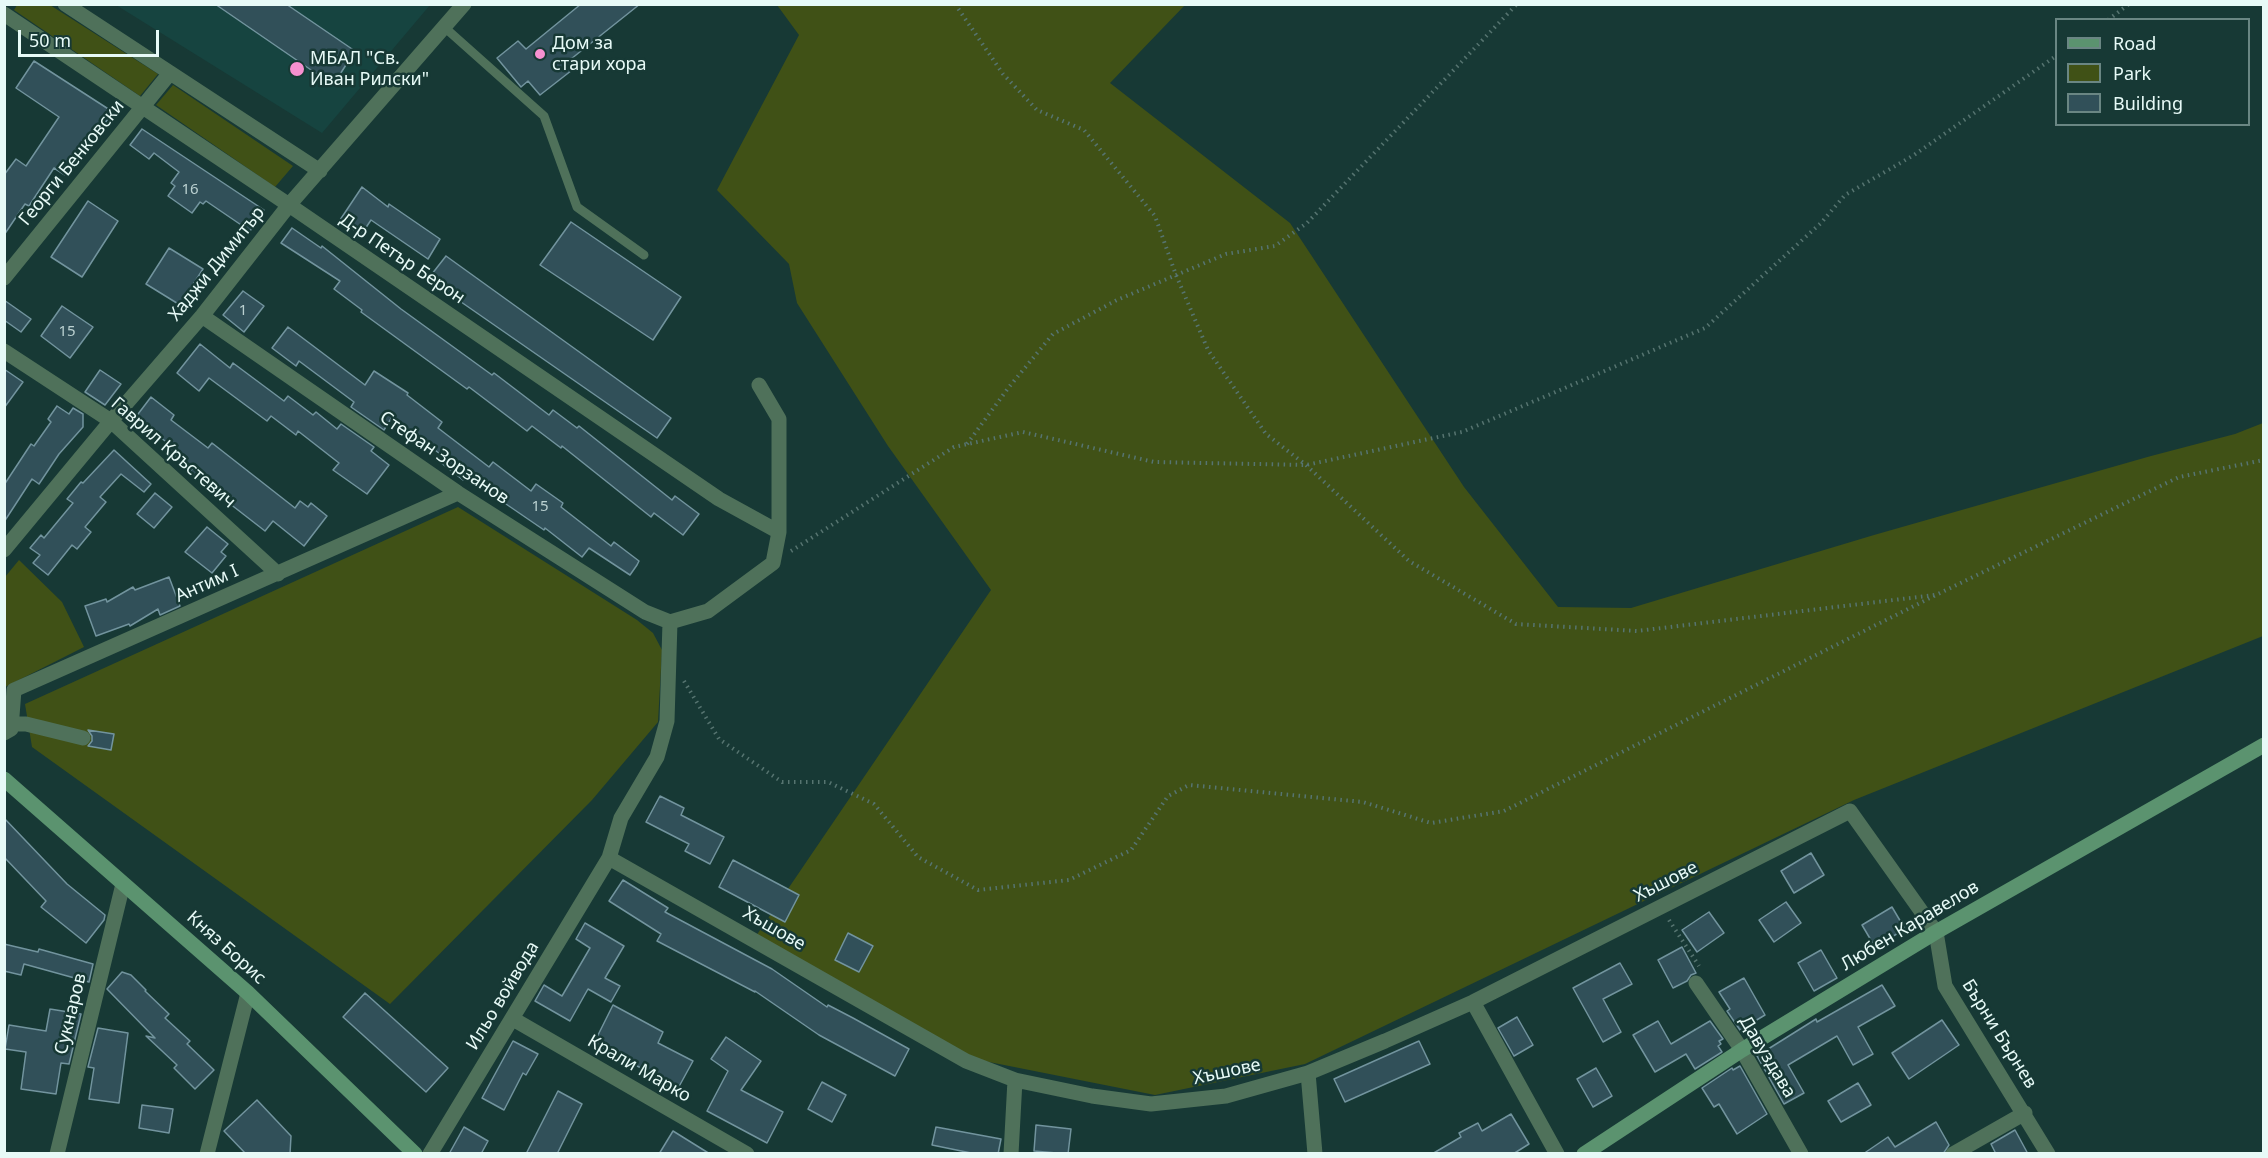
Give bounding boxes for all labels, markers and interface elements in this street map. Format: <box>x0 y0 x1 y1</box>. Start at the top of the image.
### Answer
scale bar <box>21 18 162 56</box>
legend <box>2055 18 2250 126</box>
text: 50 m <box>29 28 71 52</box>
text: Road <box>2113 31 2156 55</box>
place label: Дом за стари хора <box>552 33 647 76</box>
marker: Дом за стари хора <box>533 47 547 61</box>
place label: МБАЛ "Св. Иван Рилски" <box>310 48 429 90</box>
marker: МБАЛ "Св. Иван Рилски" <box>288 60 306 78</box>
text: Park <box>2113 61 2151 85</box>
text: Building <box>2113 91 2183 115</box>
street label: Георги Бенковски <box>15 96 129 230</box>
house number: 16 <box>181 181 199 199</box>
street label: Хаджи Димитър <box>164 203 270 325</box>
street label: Д-р Петър Берон <box>335 209 469 309</box>
house number: 1 <box>239 302 247 320</box>
house number: 15 <box>58 323 76 341</box>
street label: Гаврил Кръстевич <box>106 393 240 513</box>
street label: Стефан Зорзанов <box>375 407 513 509</box>
house number: 15 <box>531 498 549 516</box>
street label: Антим I <box>172 561 242 607</box>
street label: Хъшове <box>1631 857 1701 907</box>
street label: Любен Каравелов <box>1837 876 1983 976</box>
street label: Хъшове <box>739 903 809 955</box>
street label: Княз Борис <box>182 907 270 989</box>
street label: Ильо войвода <box>462 938 544 1054</box>
street label: Сукнаров <box>50 971 92 1057</box>
street label: Бърни Бърнев <box>1957 976 2041 1092</box>
street label: Давуздава <box>1734 1012 1800 1102</box>
street label: Крали Марко <box>583 1031 695 1107</box>
street label: Хъшове <box>1191 1054 1263 1090</box>

